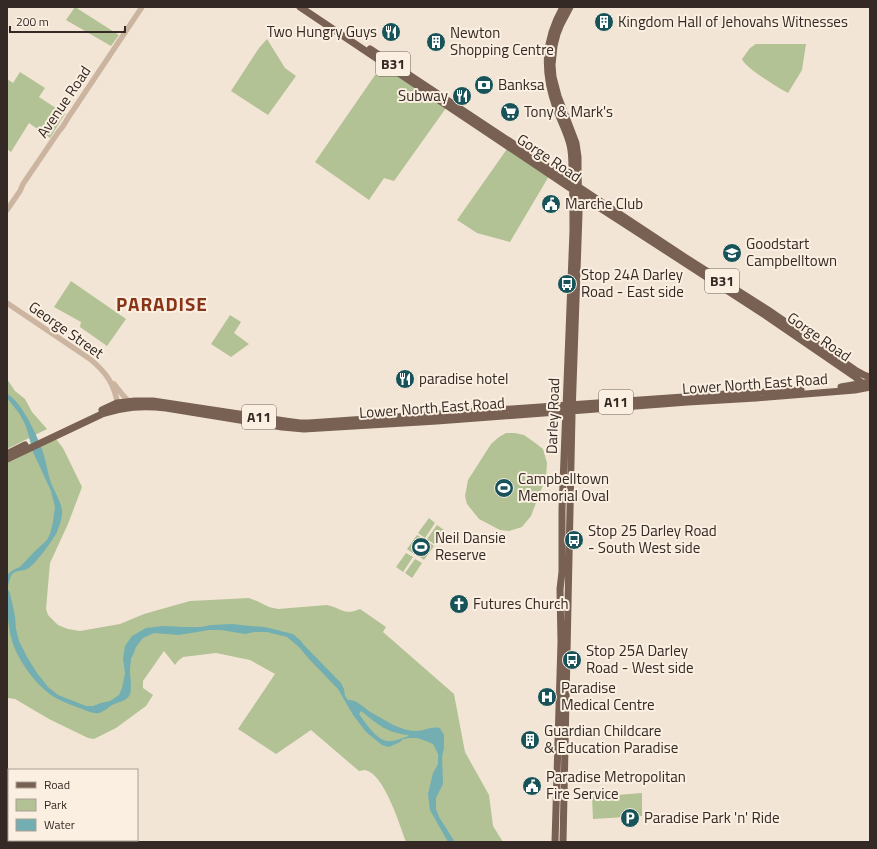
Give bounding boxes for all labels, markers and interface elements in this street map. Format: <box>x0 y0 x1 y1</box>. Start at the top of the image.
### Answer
scale bar <box>10 8 125 34</box>
place label: Kingdom Hall of Jehovahs Witnesses <box>618 10 848 33</box>
building icon: Kingdom Hall of Jehovahs Witnesses <box>593 11 615 33</box>
text: 200 m <box>16 12 49 31</box>
place label: Two Hungry Guys <box>267 20 377 43</box>
restaurant icon: Two Hungry Guys <box>380 21 402 43</box>
place label: Newton Shopping Centre <box>450 21 554 61</box>
building icon: Newton Shopping Centre <box>425 31 447 53</box>
road number: B31 <box>376 52 410 76</box>
street label: Avenue Road <box>31 61 96 142</box>
place label: Banksa <box>498 73 545 96</box>
bank icon: Banksa <box>473 74 495 96</box>
place label: Subway <box>398 84 448 107</box>
restaurant icon: Subway <box>451 85 473 107</box>
place label: Tony & Mark's <box>524 100 613 123</box>
supermarket icon: Tony & Mark's <box>499 101 521 123</box>
street label: Gorge Road <box>512 128 586 188</box>
place label: Marche Club <box>565 192 643 215</box>
public building icon: Marche Club <box>540 193 562 215</box>
place label: Goodstart Campbelltown <box>746 232 837 272</box>
school or university icon: Goodstart Campbelltown <box>721 242 743 264</box>
place label: Stop 24A Darley Road - East side <box>581 263 684 303</box>
road number: B31 <box>705 269 739 293</box>
bus stop icon: Stop 24A Darley Road - East side <box>556 273 578 295</box>
district label: PARADISE <box>116 289 208 318</box>
street label: George Street <box>24 295 109 364</box>
street label: Gorge Road <box>783 306 856 367</box>
place label: paradise hotel <box>419 367 508 390</box>
street label: Lower North East Road <box>681 367 829 400</box>
restaurant icon: paradise hotel <box>394 368 416 390</box>
street label: Darley Road <box>540 377 565 455</box>
road number: A11 <box>599 390 633 414</box>
street label: Lower North East Road <box>358 391 506 424</box>
road number: A11 <box>242 405 276 429</box>
place label: Campbelltown Memorial Oval <box>518 467 609 507</box>
sports icon: Campbelltown Memorial Oval <box>493 477 515 499</box>
place label: Stop 25 Darley Road - South West side <box>588 519 717 559</box>
place label: Neil Dansie Reserve <box>435 526 506 566</box>
bus stop icon: Stop 25 Darley Road - South West side <box>563 529 585 551</box>
sports icon: Neil Dansie Reserve <box>410 536 432 558</box>
place label: Futures Church <box>473 592 569 615</box>
church icon: Futures Church <box>448 593 470 615</box>
place label: Stop 25A Darley Road - West side <box>586 639 694 679</box>
bus stop icon: Stop 25A Darley Road - West side <box>561 649 583 671</box>
place label: Paradise Medical Centre <box>561 676 655 716</box>
hospital icon: Paradise Medical Centre <box>536 686 558 708</box>
place label: Guardian Childcare & Education Paradise <box>544 719 678 759</box>
building icon: Guardian Childcare & Education Paradise <box>519 729 541 751</box>
place label: Paradise Metropolitan Fire Service <box>546 765 686 805</box>
legend <box>8 769 138 841</box>
text: Road <box>44 775 70 794</box>
public building icon: Paradise Metropolitan Fire Service <box>521 775 543 797</box>
text: Park <box>44 795 67 814</box>
place label: Paradise Park 'n' Ride <box>644 806 780 829</box>
parking icon: Paradise Park 'n' Ride <box>619 807 641 829</box>
text: Water <box>44 815 75 834</box>

